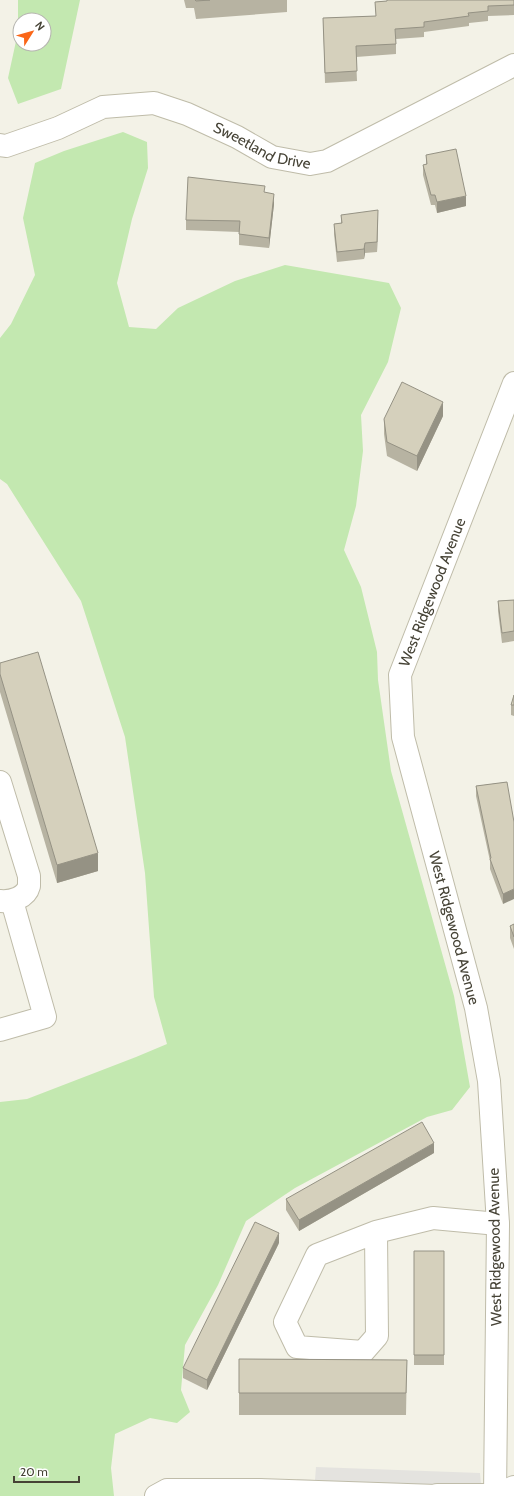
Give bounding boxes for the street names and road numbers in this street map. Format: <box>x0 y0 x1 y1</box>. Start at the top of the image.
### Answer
street label: Sweetland Drive <box>211 118 312 173</box>
street label: West Ridgewood Avenue <box>395 515 470 669</box>
street label: West Ridgewood Avenue <box>425 849 483 1007</box>
street label: West Ridgewood Avenue <box>485 1167 505 1326</box>

